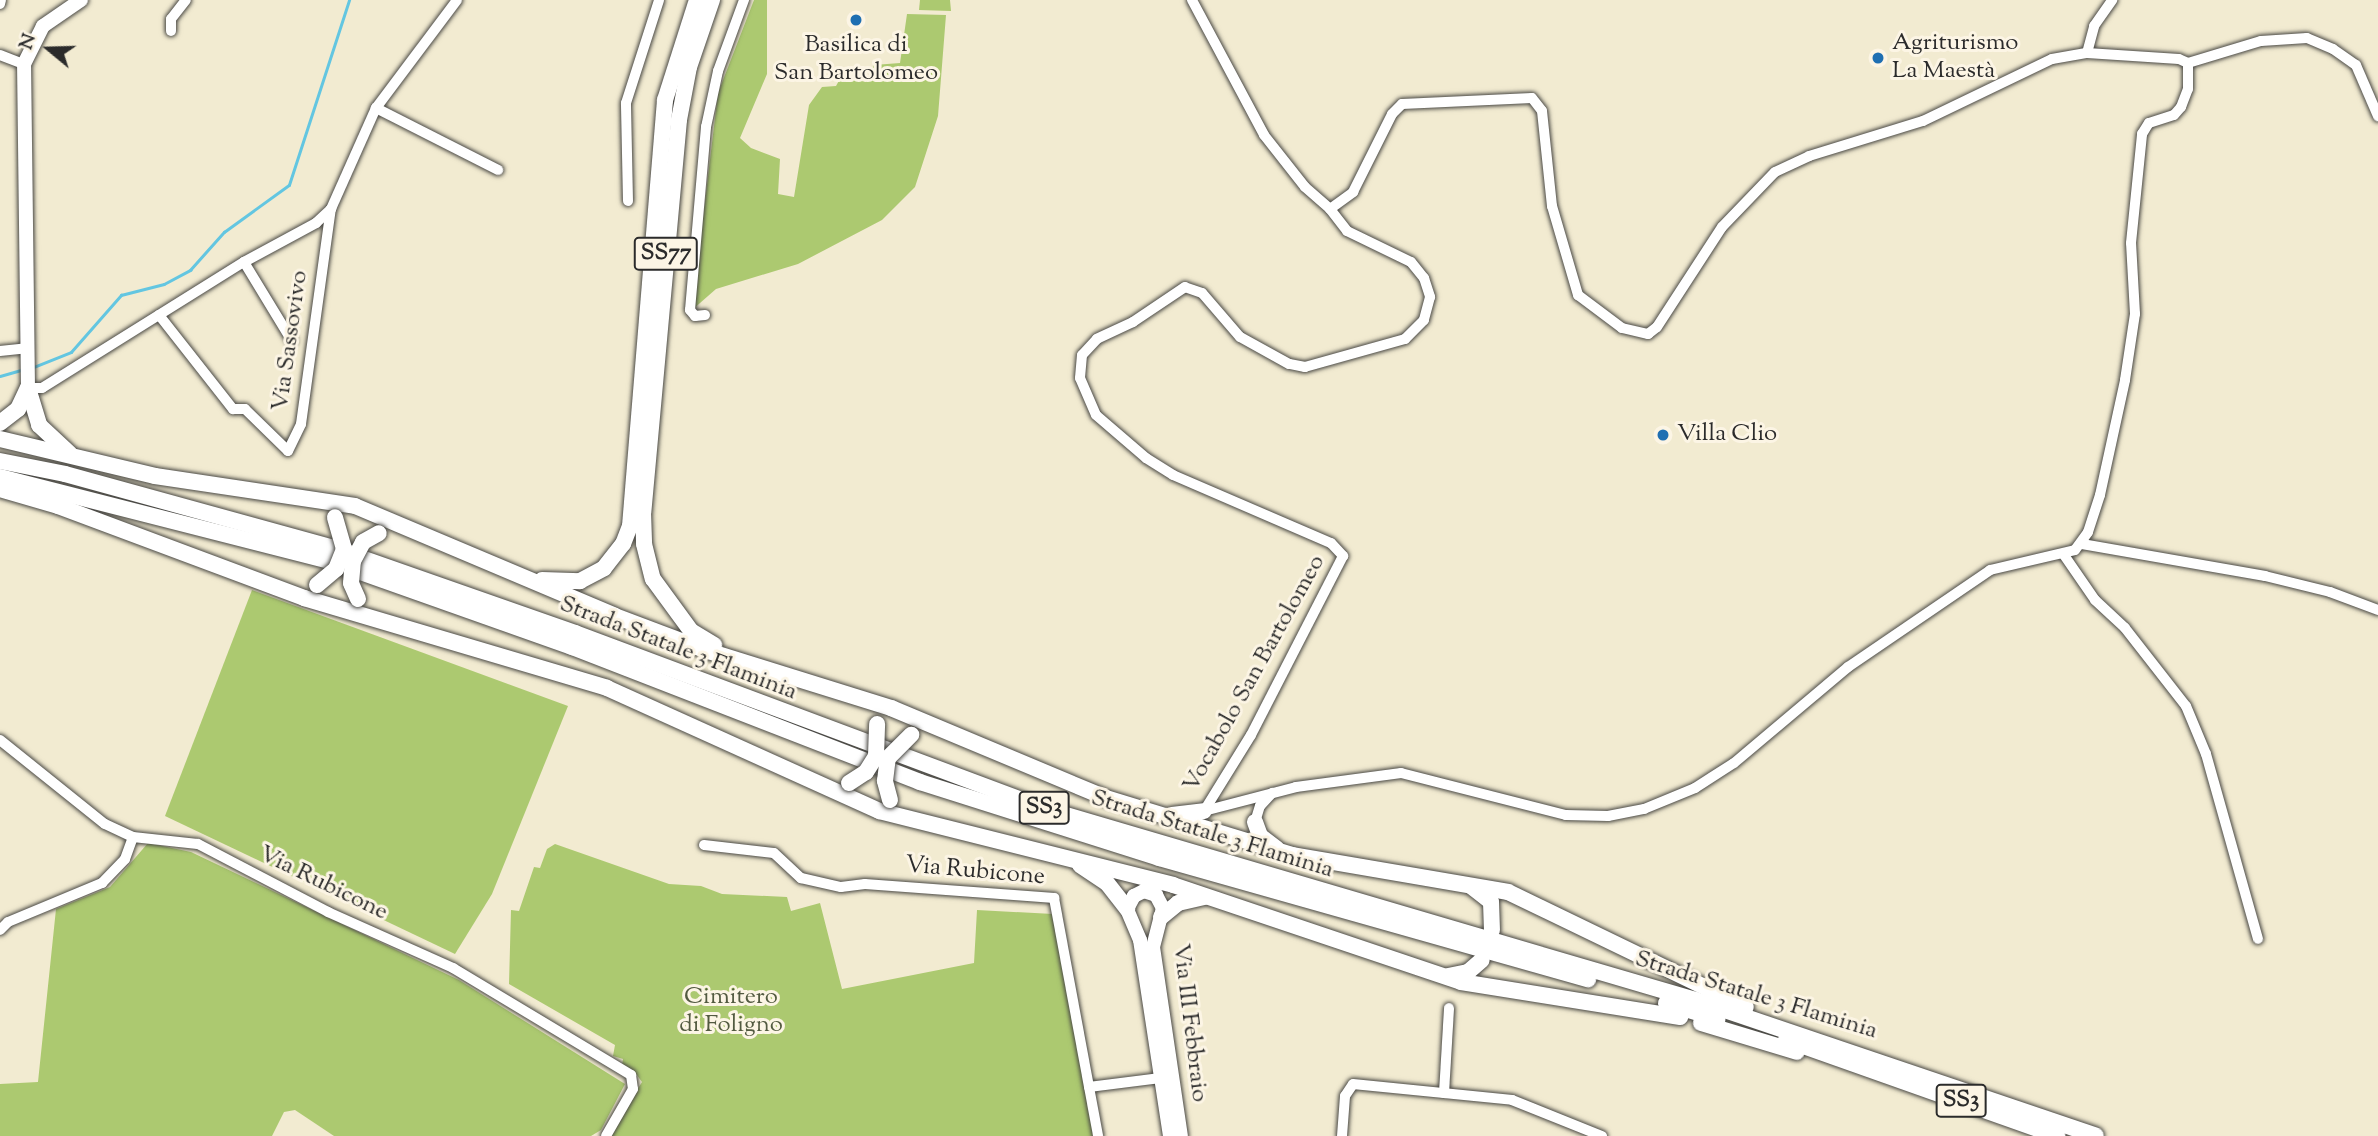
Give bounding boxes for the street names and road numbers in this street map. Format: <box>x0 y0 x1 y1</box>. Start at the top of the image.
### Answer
road number: SS77 <box>633 234 699 274</box>
street label: Via Sassovivo <box>267 269 315 413</box>
street label: Vocabolo San Bartolomeo <box>1178 550 1332 798</box>
street label: Strada Statale 3 Flaminia <box>555 590 801 708</box>
street label: Strada Statale 3 Flaminia <box>1087 784 1337 886</box>
road number: SS3 <box>1018 788 1070 828</box>
street label: Via Rubicone <box>254 840 392 928</box>
street label: Via Rubicone <box>904 852 1046 892</box>
street label: Via III Febbraio <box>1165 942 1213 1104</box>
street label: Strada Statale 3 Flaminia <box>1631 945 1881 1047</box>
road number: SS3 <box>1935 1082 1987 1120</box>

